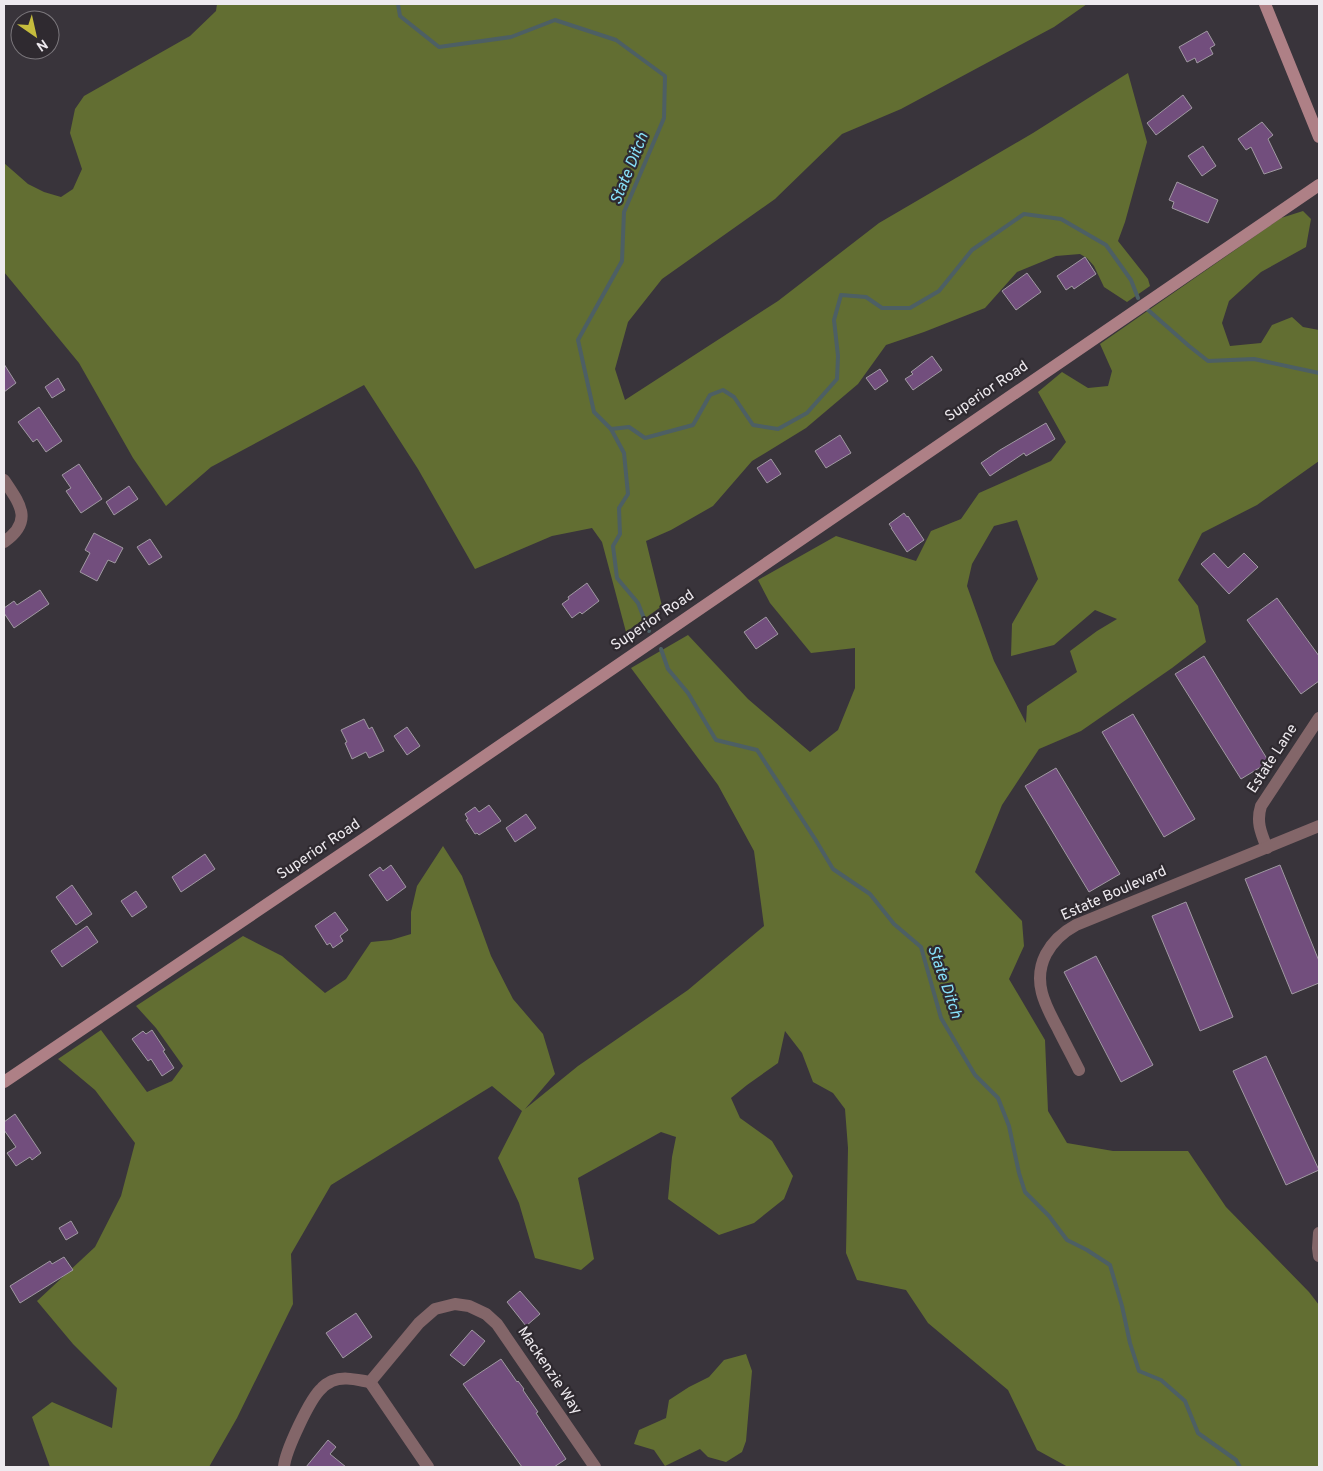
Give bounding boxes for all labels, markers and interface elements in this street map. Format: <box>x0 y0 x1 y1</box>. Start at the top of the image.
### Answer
north arrow <box>10 10 60 60</box>
text: N <box>33 35 50 54</box>
water label: State Ditch <box>606 130 654 208</box>
street label: Superior Road <box>942 357 1032 427</box>
street label: Superior Road <box>608 586 698 656</box>
street label: Estate Lane <box>1243 721 1303 797</box>
street label: Superior Road <box>274 815 364 885</box>
street label: Estate Boulevard <box>1058 862 1170 926</box>
water label: State Ditch <box>922 943 966 1022</box>
street label: Mackenzie Way <box>513 1323 585 1419</box>

